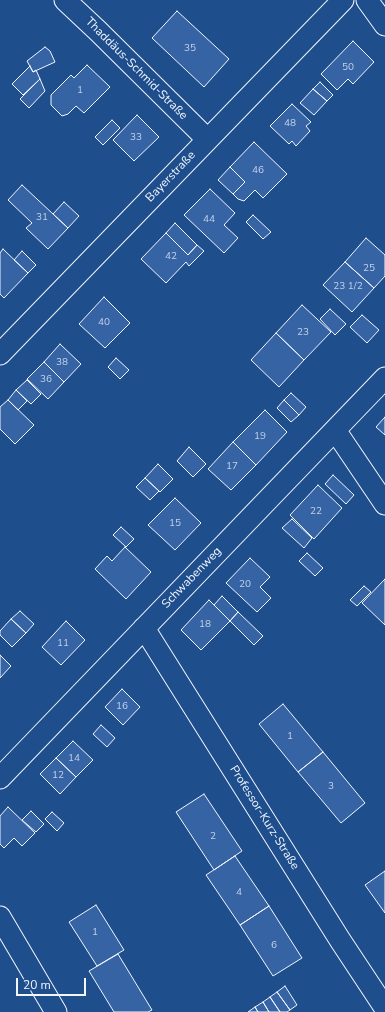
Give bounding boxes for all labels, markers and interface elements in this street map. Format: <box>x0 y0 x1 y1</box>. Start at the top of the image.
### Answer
street label: Thaddäus-Schmid-Straße <box>82 15 190 123</box>
house number: 35 <box>184 43 196 55</box>
house number: 50 <box>342 62 354 74</box>
house number: 1 <box>77 85 83 97</box>
house number: 48 <box>284 118 296 130</box>
house number: 33 <box>130 132 142 144</box>
street label: Bayerstraße <box>143 148 199 206</box>
house number: 46 <box>252 165 264 177</box>
house number: 31 <box>36 212 48 224</box>
house number: 44 <box>203 214 215 226</box>
house number: 42 <box>165 251 177 263</box>
house number: 25 <box>363 263 375 275</box>
house number: 23 1/2 <box>333 281 363 293</box>
house number: 40 <box>98 317 110 329</box>
house number: 23 <box>297 327 309 339</box>
house number: 38 <box>56 357 68 369</box>
house number: 36 <box>40 374 52 386</box>
house number: 19 <box>254 431 266 443</box>
house number: 17 <box>226 461 238 473</box>
house number: 22 <box>310 506 322 518</box>
house number: 15 <box>169 518 181 530</box>
street label: Schwabenweg <box>159 544 225 612</box>
house number: 20 <box>239 579 251 591</box>
house number: 18 <box>199 619 211 631</box>
house number: 11 <box>57 638 69 650</box>
house number: 16 <box>116 701 128 713</box>
house number: 1 <box>287 731 293 743</box>
house number: 14 <box>68 753 80 765</box>
street label: Professor-Kurz-Straße <box>226 763 302 873</box>
house number: 12 <box>52 770 64 782</box>
house number: 3 <box>328 781 334 793</box>
house number: 2 <box>210 831 216 843</box>
house number: 4 <box>236 887 242 899</box>
house number: 1 <box>92 927 98 939</box>
house number: 6 <box>271 940 277 952</box>
scale bar <box>18 970 88 996</box>
text: 20 m <box>23 977 51 993</box>

